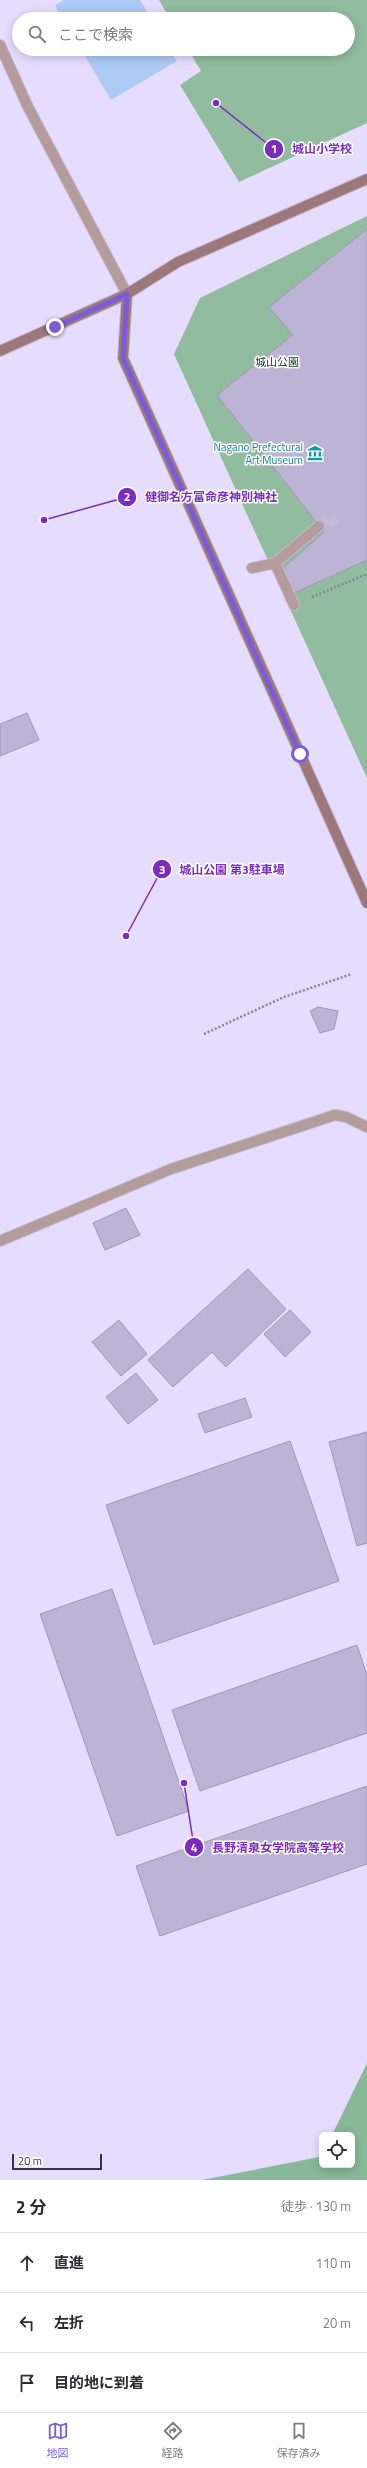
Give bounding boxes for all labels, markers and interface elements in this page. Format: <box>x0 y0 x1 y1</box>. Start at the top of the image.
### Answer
search box <box>12 12 355 56</box>
icon: search <box>26 23 48 45</box>
text: ここで検索 <box>58 23 133 46</box>
callout: 城山小学校 <box>264 137 360 161</box>
text: 1 <box>271 139 277 158</box>
text: 城山小学校 <box>292 139 352 158</box>
route end <box>46 318 64 336</box>
park label: 城山公園 <box>255 354 299 370</box>
place label: Nagano Prefectural Art Museum <box>214 439 303 468</box>
museum icon: Nagano Prefectural Art Museum <box>306 444 324 462</box>
callout: 健御名方富命彦神別神社 <box>117 485 285 509</box>
text: 2 <box>124 487 130 506</box>
text: 健御名方富命彦神別神社 <box>145 487 277 506</box>
route start <box>291 745 309 763</box>
callout: 城山公園 第3駐車場 <box>152 857 293 881</box>
text: 3 <box>159 860 165 879</box>
text: 城山公園 第3駐車場 <box>179 860 285 879</box>
callout: 長野清泉女学院高等学校 <box>184 1835 352 1859</box>
text: 4 <box>191 1838 198 1857</box>
text: 長野清泉女学院高等学校 <box>212 1838 344 1857</box>
map controls <box>319 2132 355 2168</box>
button: locate <box>319 2132 355 2168</box>
scale bar <box>12 2152 102 2171</box>
text: 20 m <box>18 2153 42 2169</box>
text: 2 分 <box>16 2194 46 2220</box>
text: 徒歩 · 130 m <box>281 2196 351 2216</box>
text: 直進 <box>54 2251 84 2274</box>
icon: ahead <box>16 2252 38 2274</box>
text: 110 m <box>315 2253 351 2273</box>
text: 左折 <box>54 2311 84 2334</box>
icon: left <box>16 2312 38 2334</box>
text: 20 m <box>323 2313 351 2333</box>
text: 目的地に到着 <box>54 2371 144 2394</box>
icon: arrive <box>16 2372 38 2394</box>
tab: 地図 <box>47 2420 69 2461</box>
tab: 経路 <box>162 2420 184 2461</box>
tab: 保存済み <box>277 2420 321 2461</box>

